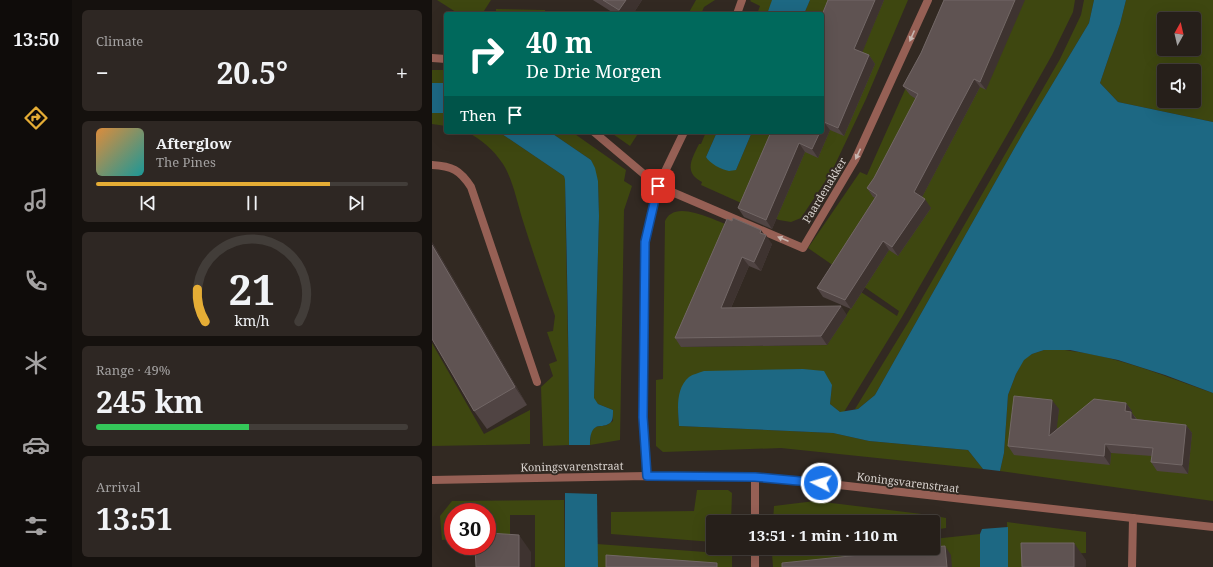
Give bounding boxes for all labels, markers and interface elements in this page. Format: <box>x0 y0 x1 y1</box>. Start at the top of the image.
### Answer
north arrow <box>1157 12 1201 56</box>
map controls <box>1157 12 1201 108</box>
text: 40 m <box>526 23 593 61</box>
text: 13:50 <box>13 27 59 51</box>
icon: right <box>460 28 512 80</box>
one-way arrow <box>909 30 915 42</box>
text: Climate <box>96 32 143 50</box>
text: 20.5° <box>216 52 288 93</box>
text: − <box>96 57 109 87</box>
text: + <box>396 57 408 87</box>
text: De Drie Morgen <box>526 59 662 83</box>
button: sound <box>1157 64 1201 108</box>
icon: directions <box>22 104 50 132</box>
icon: arrive <box>504 104 526 126</box>
text: Then <box>460 105 496 125</box>
text: Afterglow <box>156 133 232 153</box>
one-way arrow <box>855 148 861 160</box>
text: The Pines <box>156 153 216 171</box>
street label: Paardenakker <box>799 154 850 226</box>
pin <box>641 169 675 203</box>
icon: arrive <box>647 175 669 197</box>
icon: music <box>22 186 50 214</box>
icon: previous <box>137 192 159 214</box>
icon: pause <box>241 192 263 214</box>
icon: next <box>345 192 367 214</box>
one-way arrow <box>777 236 789 242</box>
text: 21 <box>228 260 276 316</box>
icon: phone <box>22 267 50 295</box>
text: km/h <box>234 310 270 329</box>
icon: climate <box>22 349 50 377</box>
text: Range · 49% <box>96 361 170 379</box>
text: 245 km <box>96 381 203 422</box>
icon: car <box>22 431 50 459</box>
street label: Koningsvarenstraat <box>520 458 624 474</box>
position arrow <box>800 462 842 504</box>
street label: Koningsvarenstraat <box>856 468 960 496</box>
text: Arrival <box>96 478 140 496</box>
text: 13:51 <box>96 498 173 539</box>
speed limit sign: 30 <box>444 503 496 555</box>
icon: filters <box>22 512 50 540</box>
text: 13:51 · 1 min · 110 m <box>748 525 898 545</box>

